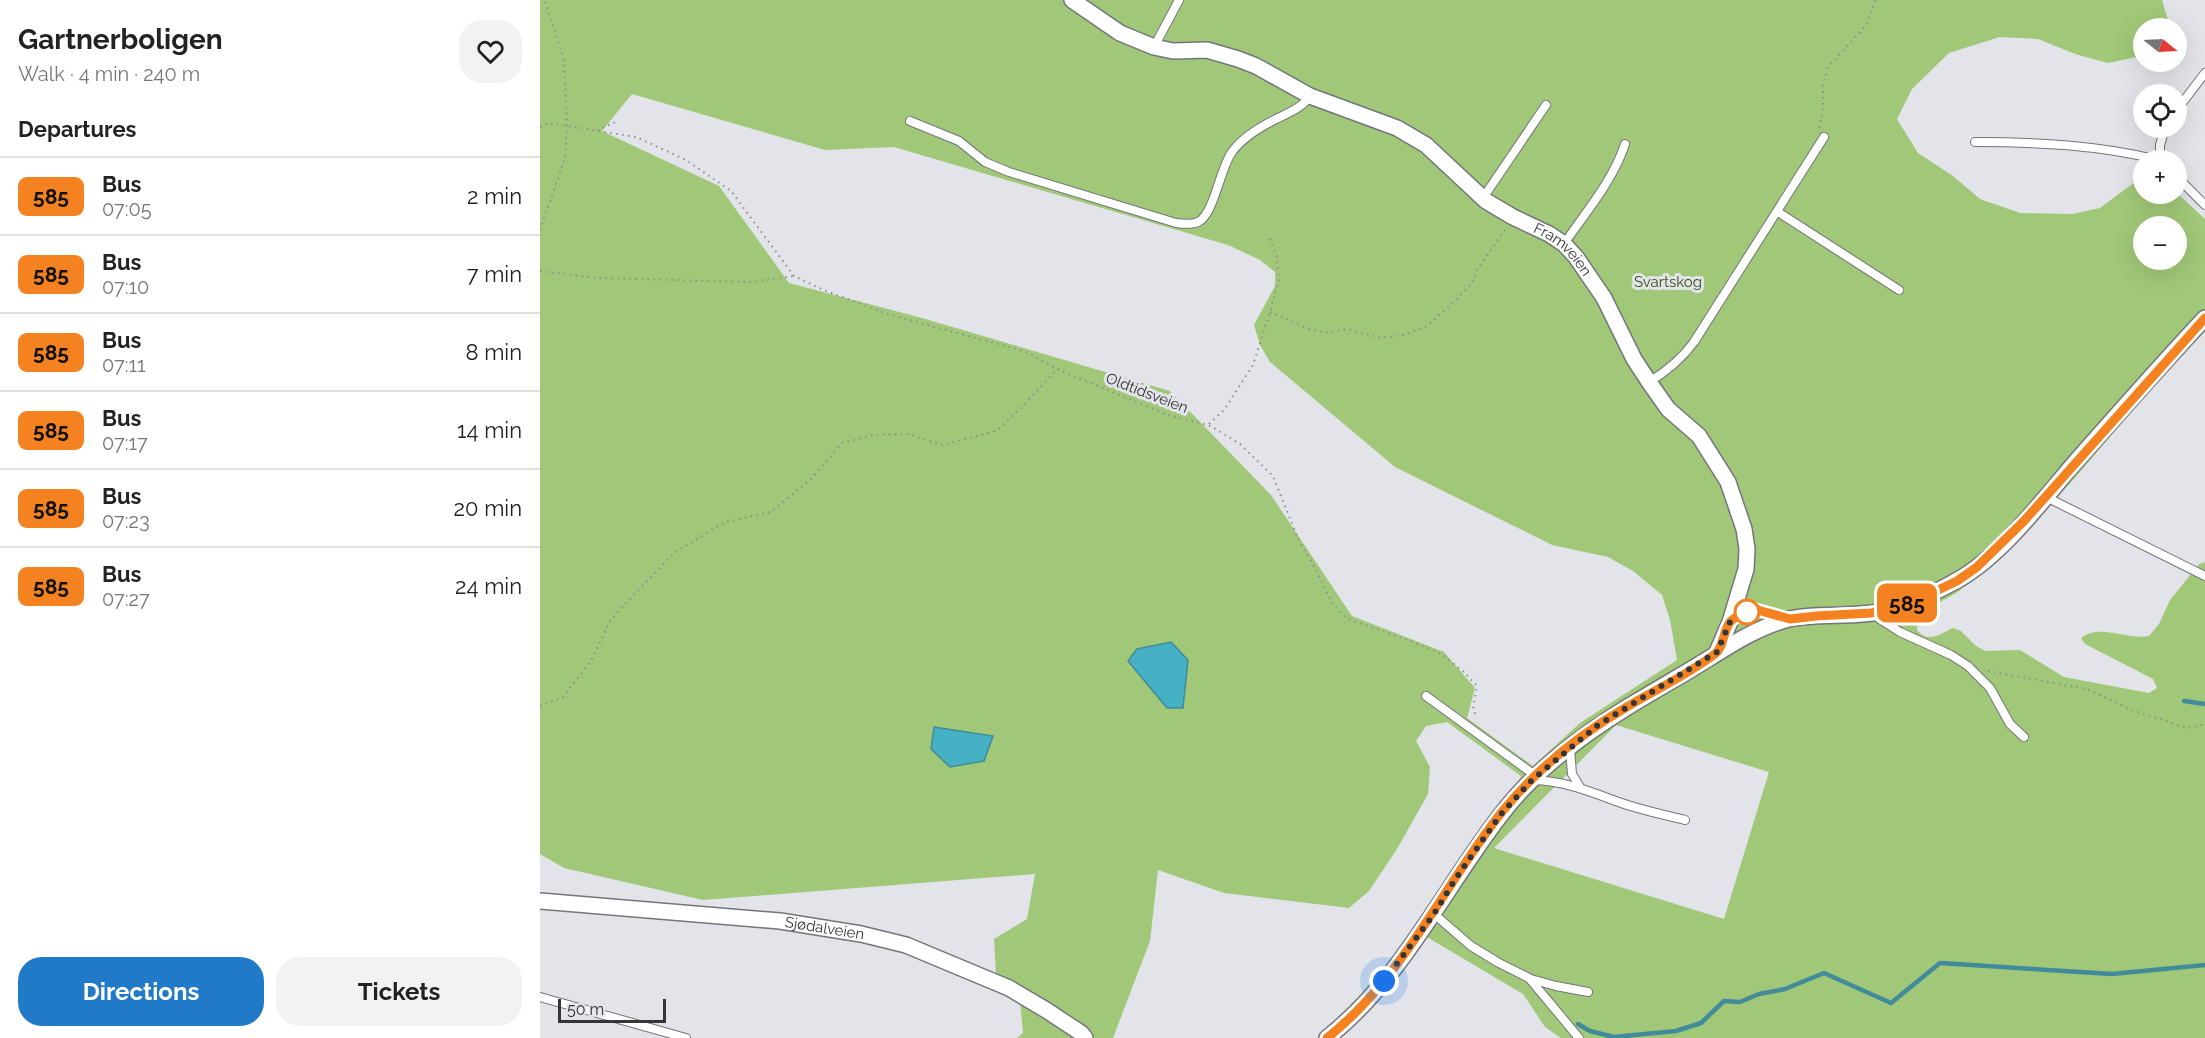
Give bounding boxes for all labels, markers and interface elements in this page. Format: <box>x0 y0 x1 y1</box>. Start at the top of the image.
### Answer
north arrow <box>2133 18 2187 72</box>
map controls <box>2133 18 2187 270</box>
button: heart <box>459 20 522 83</box>
text: Gartnerboligen <box>18 23 223 56</box>
text: Walk · 4 min · 240 m <box>18 62 200 86</box>
button: locate <box>2133 84 2187 138</box>
text: Departures <box>18 116 136 142</box>
button: + <box>2133 150 2187 204</box>
text: Bus <box>102 171 141 197</box>
text: 2 min <box>467 183 522 209</box>
text: 585 <box>33 184 69 209</box>
text: 07:05 <box>102 197 152 221</box>
button: − <box>2133 216 2187 270</box>
street label: Framveien <box>1531 219 1595 280</box>
text: Bus <box>102 249 141 275</box>
text: 7 min <box>467 261 522 287</box>
text: 585 <box>33 262 69 287</box>
park label: Svartskog <box>1634 273 1702 291</box>
text: 07:10 <box>102 275 149 299</box>
text: Bus <box>102 327 141 353</box>
text: 8 min <box>466 339 522 365</box>
text: 585 <box>33 340 69 365</box>
text: 07:11 <box>102 353 146 377</box>
street label: Oldtidsveien <box>1103 369 1191 417</box>
text: Bus <box>102 405 141 431</box>
text: 14 min <box>457 417 522 443</box>
text: 585 <box>33 418 69 443</box>
text: 07:17 <box>102 431 148 455</box>
text: Bus <box>102 483 141 509</box>
text: 20 min <box>454 495 522 521</box>
text: 585 <box>33 496 69 521</box>
text: 07:23 <box>102 509 150 533</box>
text: Bus <box>102 561 141 587</box>
text: 24 min <box>455 573 522 599</box>
text: 585 <box>33 574 69 599</box>
line badge: 585 <box>1872 584 1942 622</box>
text: 07:27 <box>102 587 150 611</box>
text: 585 <box>1889 591 1925 616</box>
unlabelled marker <box>1734 599 1760 625</box>
street label: Sjødalveien <box>784 913 866 943</box>
button: Directions <box>18 957 264 1026</box>
button: Tickets <box>276 957 522 1026</box>
your location <box>1369 966 1399 996</box>
scale bar <box>558 996 666 1024</box>
text: 50 m <box>567 1000 604 1019</box>

